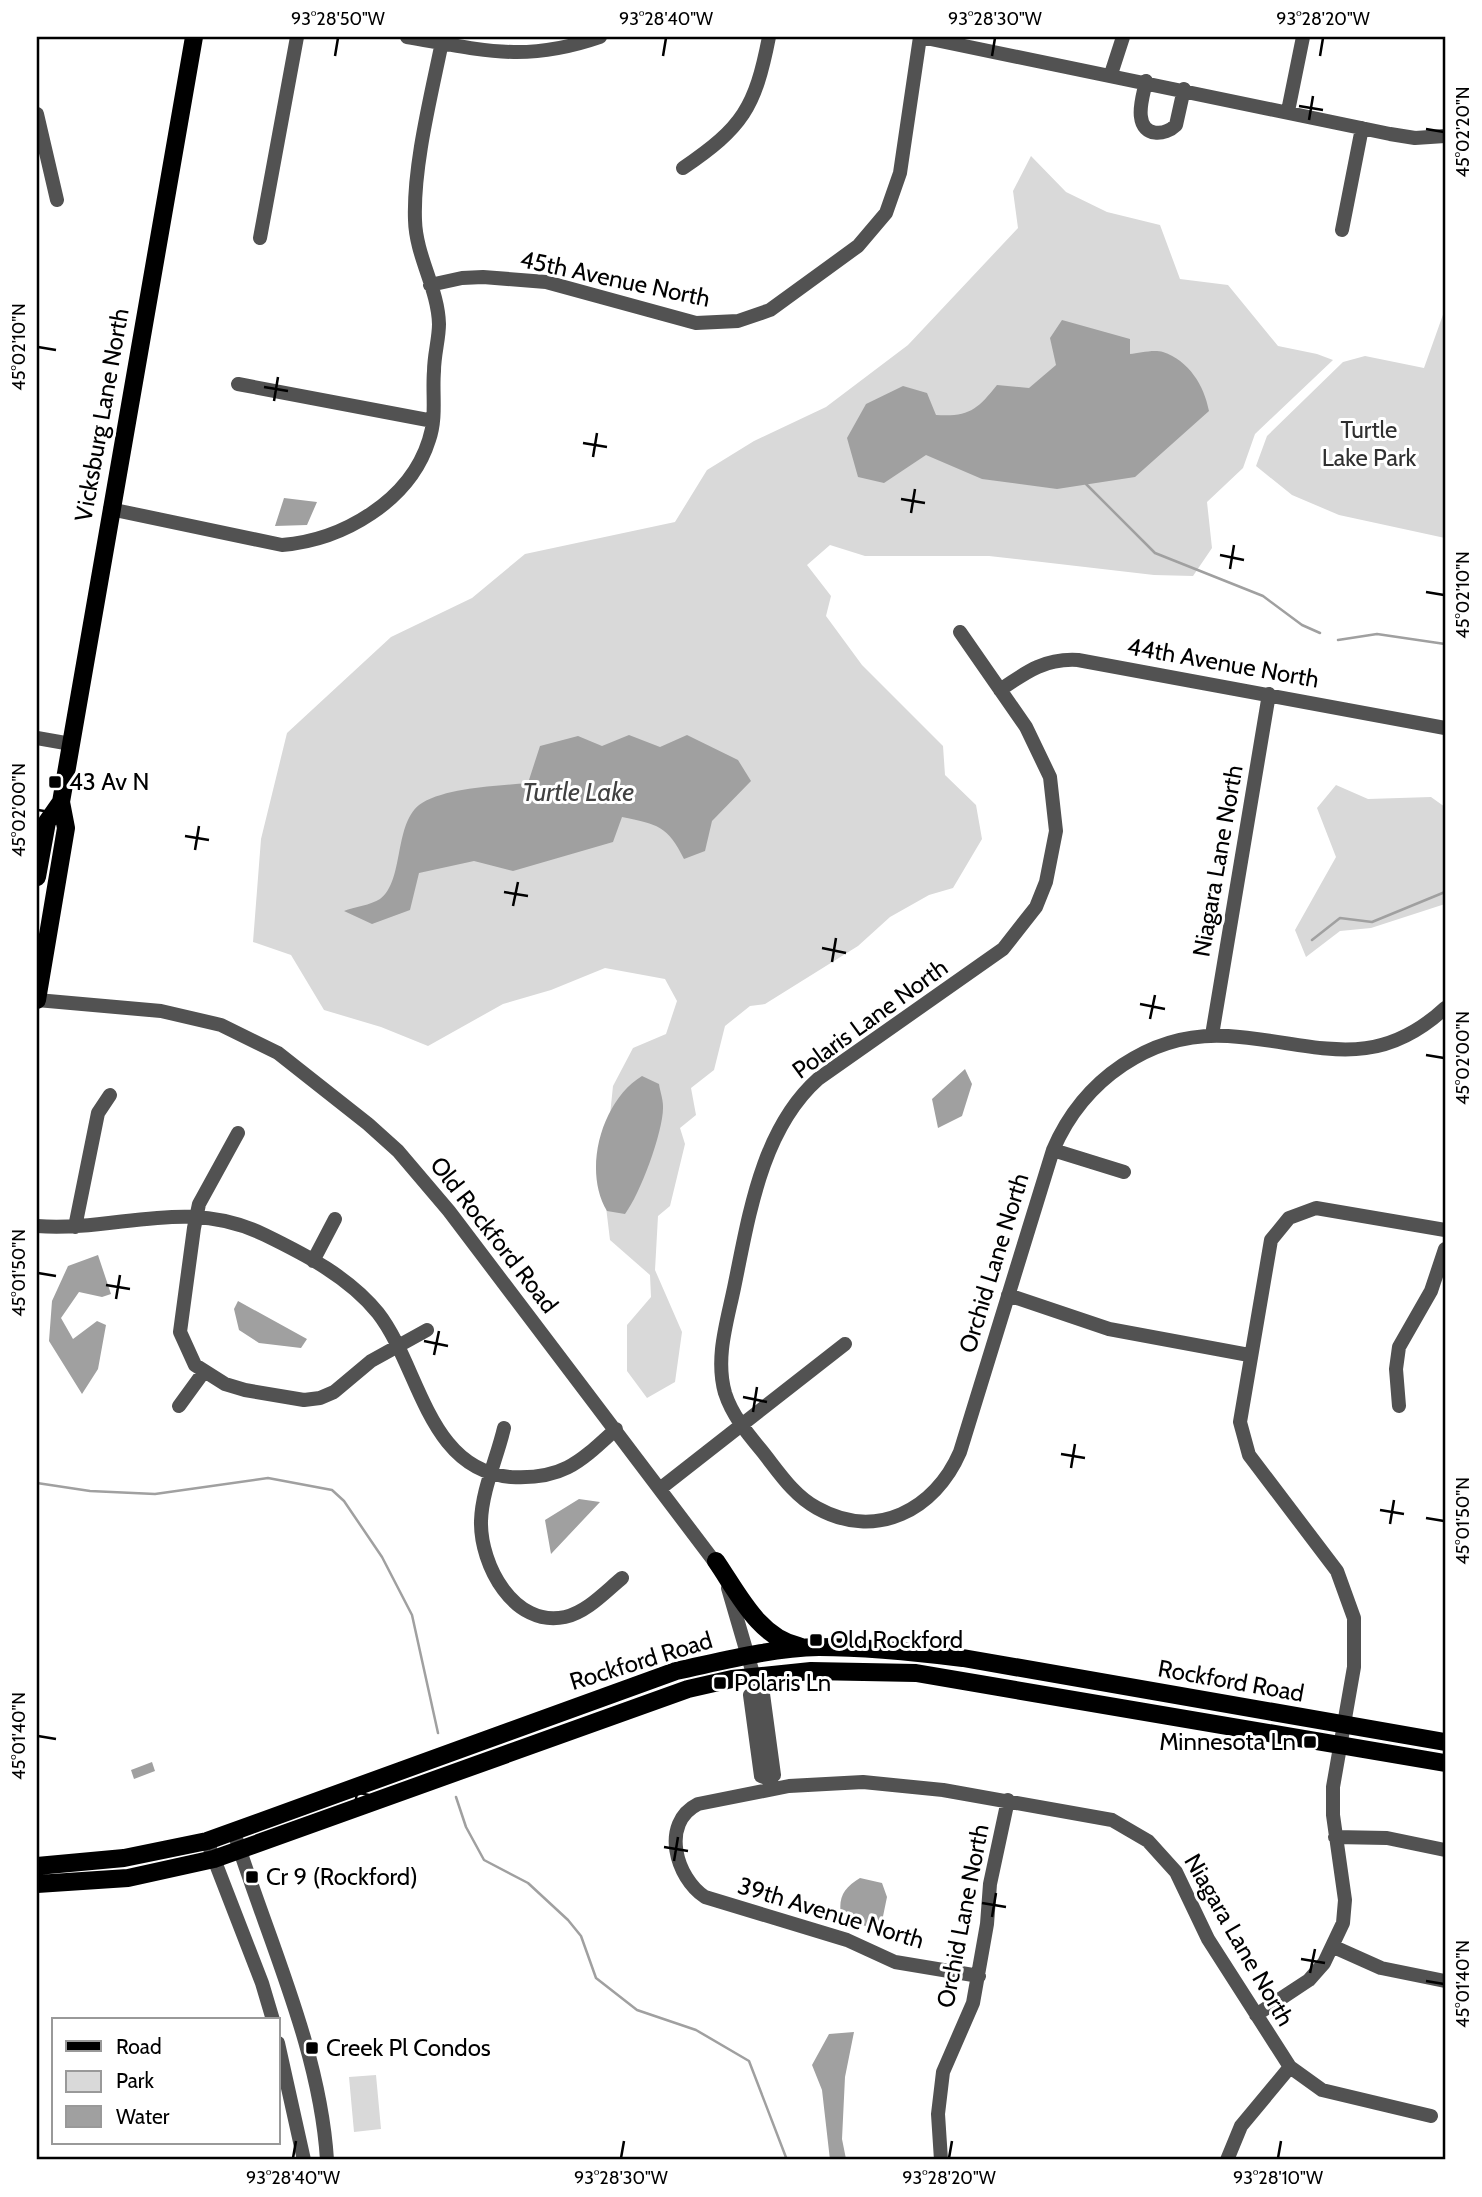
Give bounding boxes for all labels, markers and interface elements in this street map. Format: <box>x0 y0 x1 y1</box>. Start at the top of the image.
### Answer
text: 93°28'50"W <box>291 8 385 30</box>
text: 93°28'40"W <box>619 8 713 30</box>
text: 93°28'30"W <box>948 8 1042 30</box>
text: 93°28'20"W <box>1276 8 1370 30</box>
text: 45°02'20"N <box>1452 87 1474 177</box>
street label: 45th Avenue North <box>518 244 713 313</box>
text: 45°02'10"N <box>8 303 30 391</box>
street label: Vicksburg Lane North <box>68 306 135 524</box>
park label: Turtle Lake Park <box>1322 415 1417 472</box>
text: 45°02'10"N <box>1452 551 1474 639</box>
street label: 44th Avenue North <box>1125 631 1321 694</box>
text: 45°02'00"N <box>8 763 30 857</box>
street label: Niagara Lane North <box>1186 763 1249 959</box>
place label: 43 Av N <box>69 767 149 796</box>
marker: 43 Av N <box>47 774 63 790</box>
water label: Turtle Lake <box>522 776 634 808</box>
street label: Polaris Lane North <box>786 953 953 1085</box>
text: 45°02'00"N <box>1452 1011 1474 1105</box>
street label: Old Rockford Road <box>424 1151 564 1319</box>
street label: Orchid Lane North <box>952 1169 1035 1356</box>
text: 45°01'50"N <box>8 1229 30 1317</box>
text: 45°01'50"N <box>1452 1477 1474 1565</box>
street label: Rockford Road <box>566 1625 716 1696</box>
place label: Old Rockford <box>830 1625 963 1654</box>
marker: Old Rockford <box>808 1632 824 1648</box>
street label: Rockford Road <box>1156 1653 1306 1708</box>
place label: Polaris Ln <box>734 1668 831 1697</box>
marker: Polaris Ln <box>712 1675 728 1691</box>
text: 45°01'40"N <box>8 1692 30 1780</box>
place label: Minnesota Ln <box>1159 1727 1296 1756</box>
marker: Minnesota Ln <box>1302 1734 1318 1750</box>
street label: Orchid Lane North <box>930 1822 995 2010</box>
street label: Niagara Lane North <box>1178 1848 1301 2031</box>
place label: Cr 9 (Rockford) <box>266 1862 418 1891</box>
marker: Cr 9 (Rockford) <box>244 1869 260 1885</box>
street label: 39th Avenue North <box>735 1870 928 1955</box>
text: 45°01'40"N <box>1452 1940 1474 2028</box>
legend <box>52 2018 280 2144</box>
place label: Creek Pl Condos <box>326 2033 491 2062</box>
text: Road <box>116 2034 162 2059</box>
marker: Creek Pl Condos <box>304 2040 320 2056</box>
text: Park <box>116 2068 154 2093</box>
text: Water <box>116 2104 170 2129</box>
text: 93°28'40"W <box>246 2167 340 2189</box>
text: 93°28'30"W <box>574 2167 668 2189</box>
text: 93°28'20"W <box>902 2167 996 2189</box>
text: 93°28'10"W <box>1233 2167 1323 2189</box>

